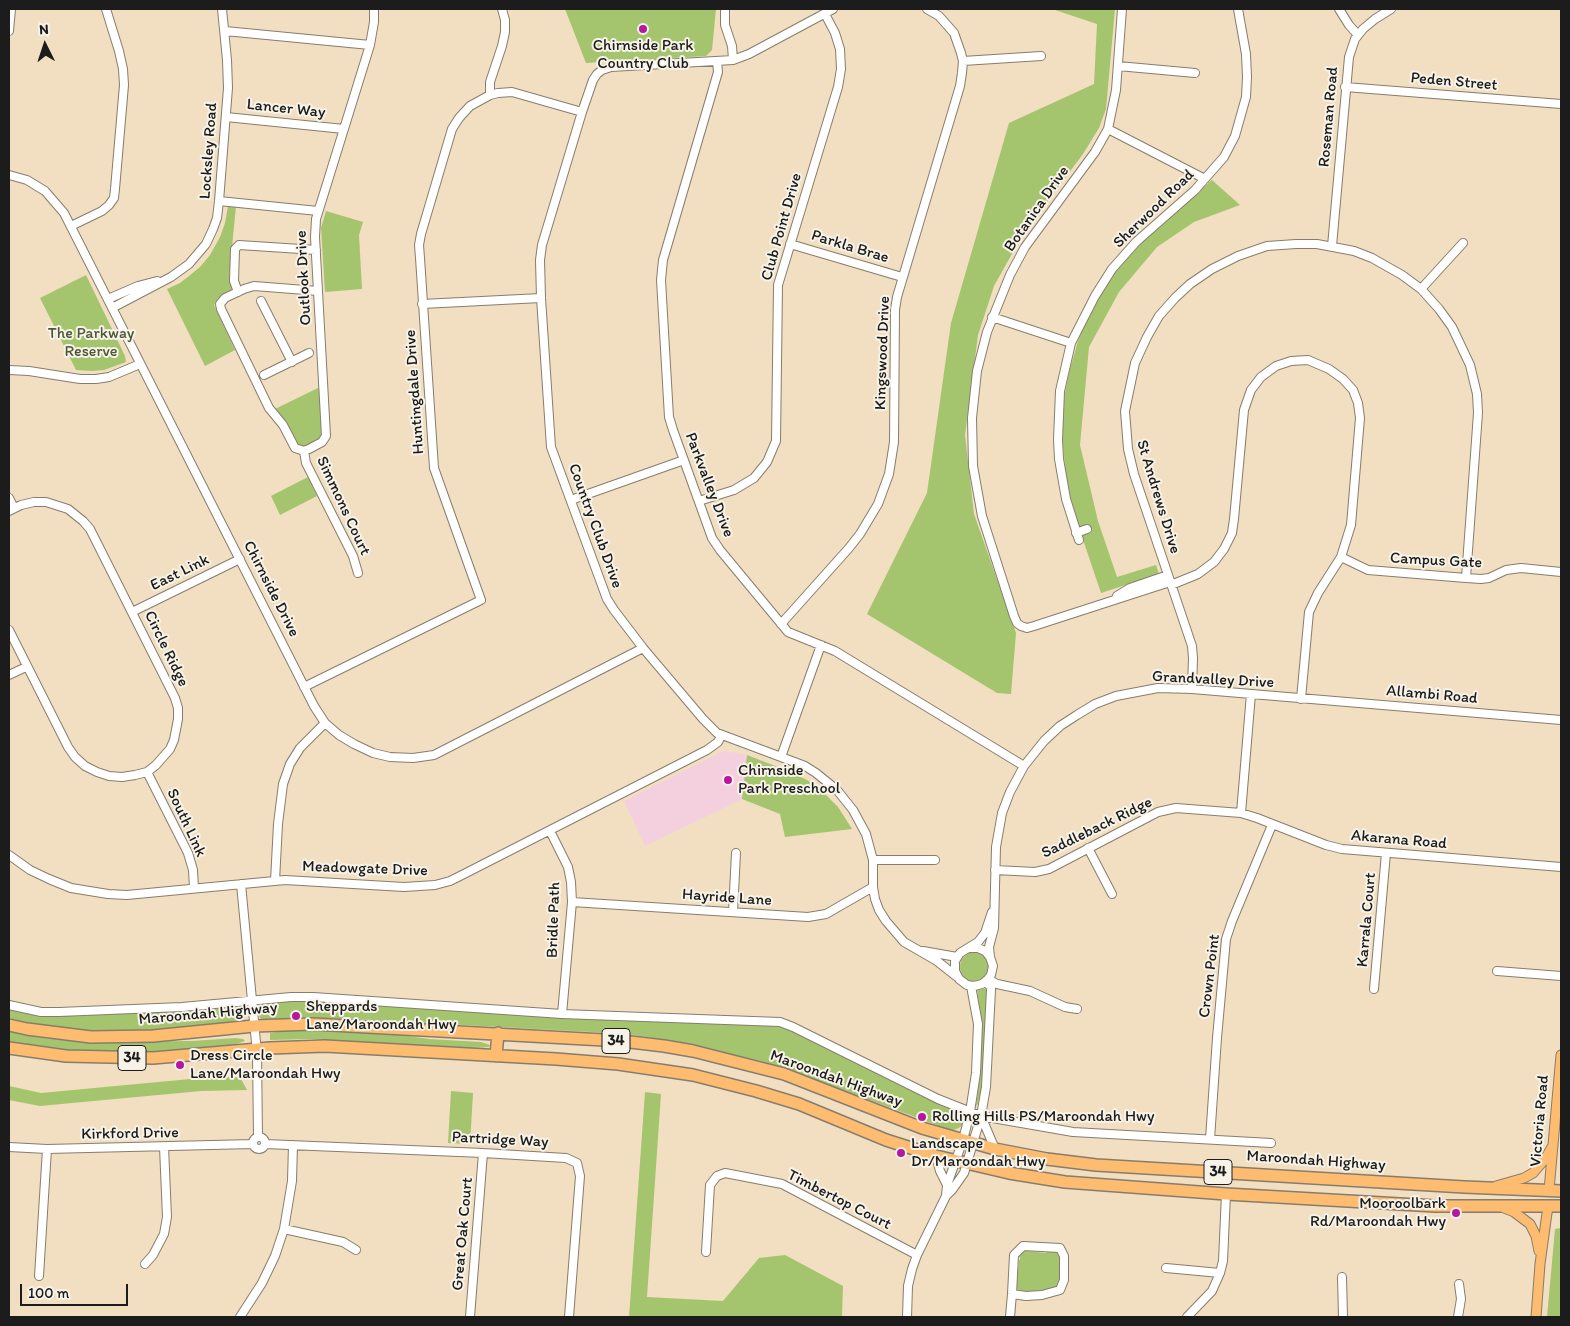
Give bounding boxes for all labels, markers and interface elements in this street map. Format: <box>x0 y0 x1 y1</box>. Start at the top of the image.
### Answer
north arrow <box>20 20 70 70</box>
text: N <box>39 21 49 38</box>
marker: Chirnside Park Country Club <box>637 23 649 35</box>
place label: Chirnside Park Country Club <box>593 36 693 74</box>
street label: Roseman Road <box>1315 66 1343 168</box>
street label: Peden Street <box>1410 69 1498 95</box>
street label: Lancer Way <box>246 95 326 123</box>
street label: Locksley Road <box>196 102 222 200</box>
street label: Botanica Drive <box>1000 162 1074 256</box>
street label: Sherwood Road <box>1109 166 1199 252</box>
street label: Club Point Drive <box>757 171 807 283</box>
street label: Parkla Brae <box>809 226 891 268</box>
street label: Outlook Drive <box>292 230 316 326</box>
street label: Kingswood Drive <box>871 296 895 410</box>
park label: The Parkway Reserve <box>48 324 134 362</box>
street label: Huntingdale Drive <box>401 329 429 455</box>
street label: Parkvalley Drive <box>680 430 738 540</box>
street label: St Andrews Drive <box>1132 438 1184 556</box>
street label: Simmons Court <box>312 454 374 558</box>
street label: Country Club Drive <box>564 461 626 591</box>
street label: Chirnside Drive <box>239 538 303 640</box>
street label: Campus Gate <box>1389 549 1483 573</box>
street label: East Link <box>147 551 213 595</box>
street label: Circle Ridge <box>139 608 193 690</box>
street label: Grandvalley Drive <box>1152 667 1274 693</box>
street label: Allambi Road <box>1386 681 1478 709</box>
place label: Chirnside Park Preschool <box>738 761 840 799</box>
marker: Chirnside Park Preschool <box>722 774 734 786</box>
street label: South Link <box>162 786 210 860</box>
street label: Saddleback Ridge <box>1038 793 1156 863</box>
street label: Akarana Road <box>1350 826 1448 854</box>
street label: Meadowgate Drive <box>302 857 428 881</box>
street label: Karrala Court <box>1353 872 1381 968</box>
street label: Bridle Path <box>543 882 565 958</box>
street label: Hayride Lane <box>681 885 773 911</box>
street label: Crown Point <box>1195 933 1225 1019</box>
place label: Sheppards Lane/Maroondah Hwy <box>306 997 457 1035</box>
street label: Maroondah Highway <box>138 998 278 1030</box>
marker: Sheppards Lane/Maroondah Hwy <box>290 1010 302 1022</box>
road number: 34 <box>602 1028 630 1054</box>
road number: 34 <box>118 1046 146 1070</box>
place label: Dress Circle Lane/Maroondah Hwy <box>190 1046 341 1084</box>
street label: Maroondah Highway <box>767 1046 905 1112</box>
marker: Dress Circle Lane/Maroondah Hwy <box>174 1059 186 1071</box>
street label: Victoria Road <box>1526 1074 1554 1168</box>
place label: Rolling Hills PS/Maroondah Hwy <box>932 1107 1154 1127</box>
marker: Rolling Hills PS/Maroondah Hwy <box>916 1111 928 1123</box>
street label: Kirkford Drive <box>81 1124 179 1144</box>
street label: Partridge Way <box>451 1128 549 1152</box>
place label: Landscape Dr/Maroondah Hwy <box>911 1134 1045 1172</box>
marker: Landscape Dr/Maroondah Hwy <box>895 1147 907 1159</box>
street label: Maroondah Highway <box>1246 1147 1386 1175</box>
road number: 34 <box>1204 1160 1232 1184</box>
street label: Timbertop Court <box>784 1166 894 1234</box>
street label: Great Oak Court <box>448 1177 478 1291</box>
place label: Mooroolbark Rd/Maroondah Hwy <box>1310 1194 1446 1232</box>
marker: Mooroolbark Rd/Maroondah Hwy <box>1450 1207 1462 1219</box>
scale bar <box>22 1274 130 1306</box>
text: 100 m <box>28 1284 69 1302</box>

